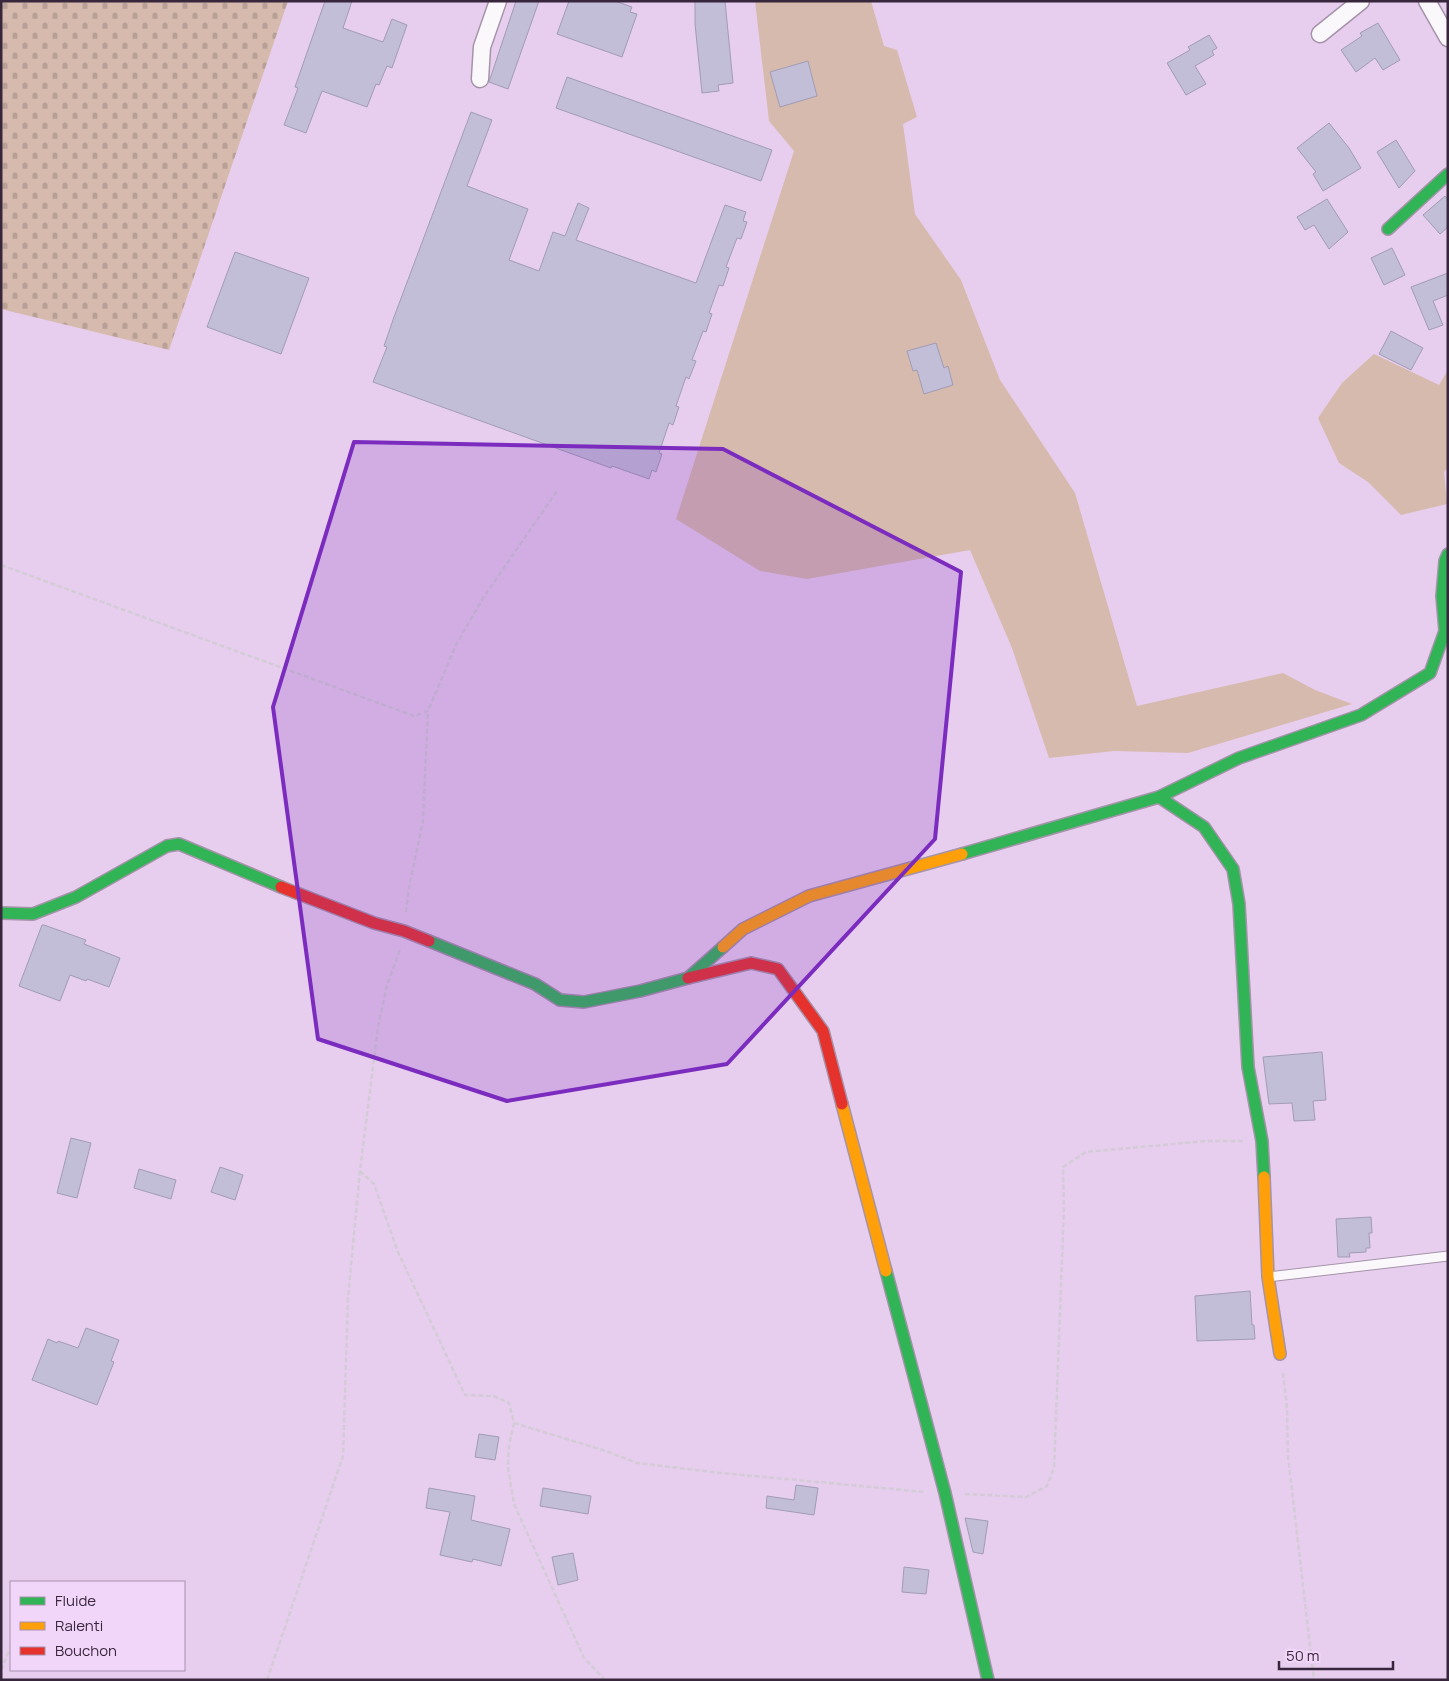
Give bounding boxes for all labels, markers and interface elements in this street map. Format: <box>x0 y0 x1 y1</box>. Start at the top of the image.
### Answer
legend <box>10 1581 185 1671</box>
text: Fluide <box>55 1590 96 1611</box>
text: Ralenti <box>55 1615 103 1636</box>
scale bar <box>1279 1638 1393 1670</box>
text: Bouchon <box>55 1640 117 1661</box>
text: 50 m <box>1286 1645 1320 1666</box>

